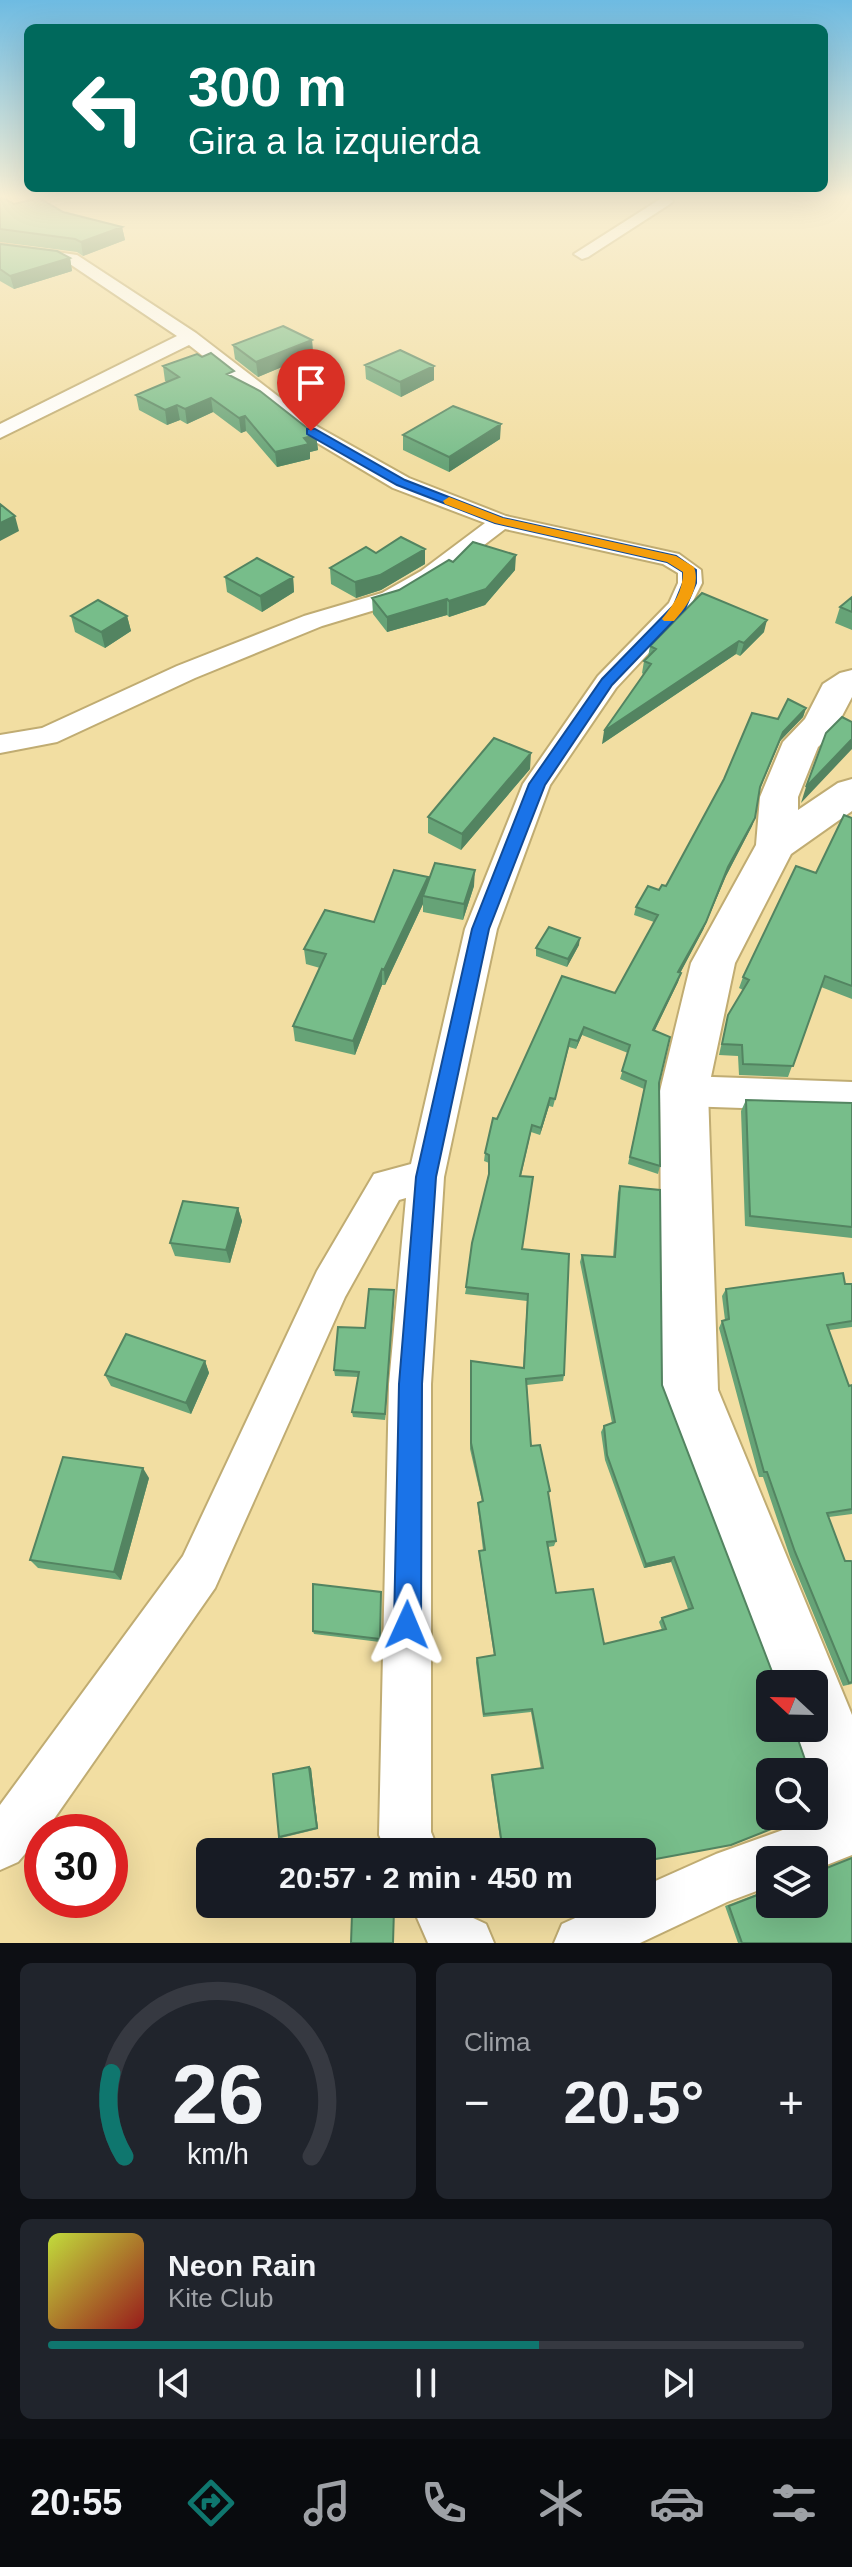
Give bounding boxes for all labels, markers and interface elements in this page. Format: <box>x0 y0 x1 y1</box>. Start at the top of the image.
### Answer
text: 300 m <box>188 55 347 118</box>
icon: left <box>56 56 160 160</box>
text: Gira a la izquierda <box>188 121 480 162</box>
pin <box>277 349 345 431</box>
icon: arrive <box>289 361 333 405</box>
position arrow <box>365 1583 449 1667</box>
north arrow <box>756 1670 828 1742</box>
map controls <box>756 1670 828 1918</box>
button: search <box>756 1758 828 1830</box>
speed limit sign: 30 <box>24 1814 128 1918</box>
button: layers <box>756 1846 828 1918</box>
text: 20:57 · 2 min · 450 m <box>279 1861 573 1894</box>
text: Clima <box>464 2027 530 2057</box>
text: 26 <box>172 2048 264 2141</box>
text: 20.5° <box>564 2069 704 2136</box>
text: − <box>464 2078 490 2127</box>
text: + <box>778 2078 804 2127</box>
text: km/h <box>187 2138 249 2170</box>
text: Neon Rain <box>168 2249 316 2282</box>
text: Kite Club <box>168 2283 274 2313</box>
icon: previous <box>152 2361 196 2405</box>
icon: pause <box>404 2361 448 2405</box>
icon: next <box>656 2361 700 2405</box>
icon: directions <box>183 2475 239 2531</box>
icon: music <box>299 2475 355 2531</box>
icon: phone <box>416 2475 472 2531</box>
icon: climate <box>533 2475 589 2531</box>
icon: car <box>649 2475 705 2531</box>
icon: filters <box>766 2475 822 2531</box>
text: 20:55 <box>30 2482 122 2523</box>

